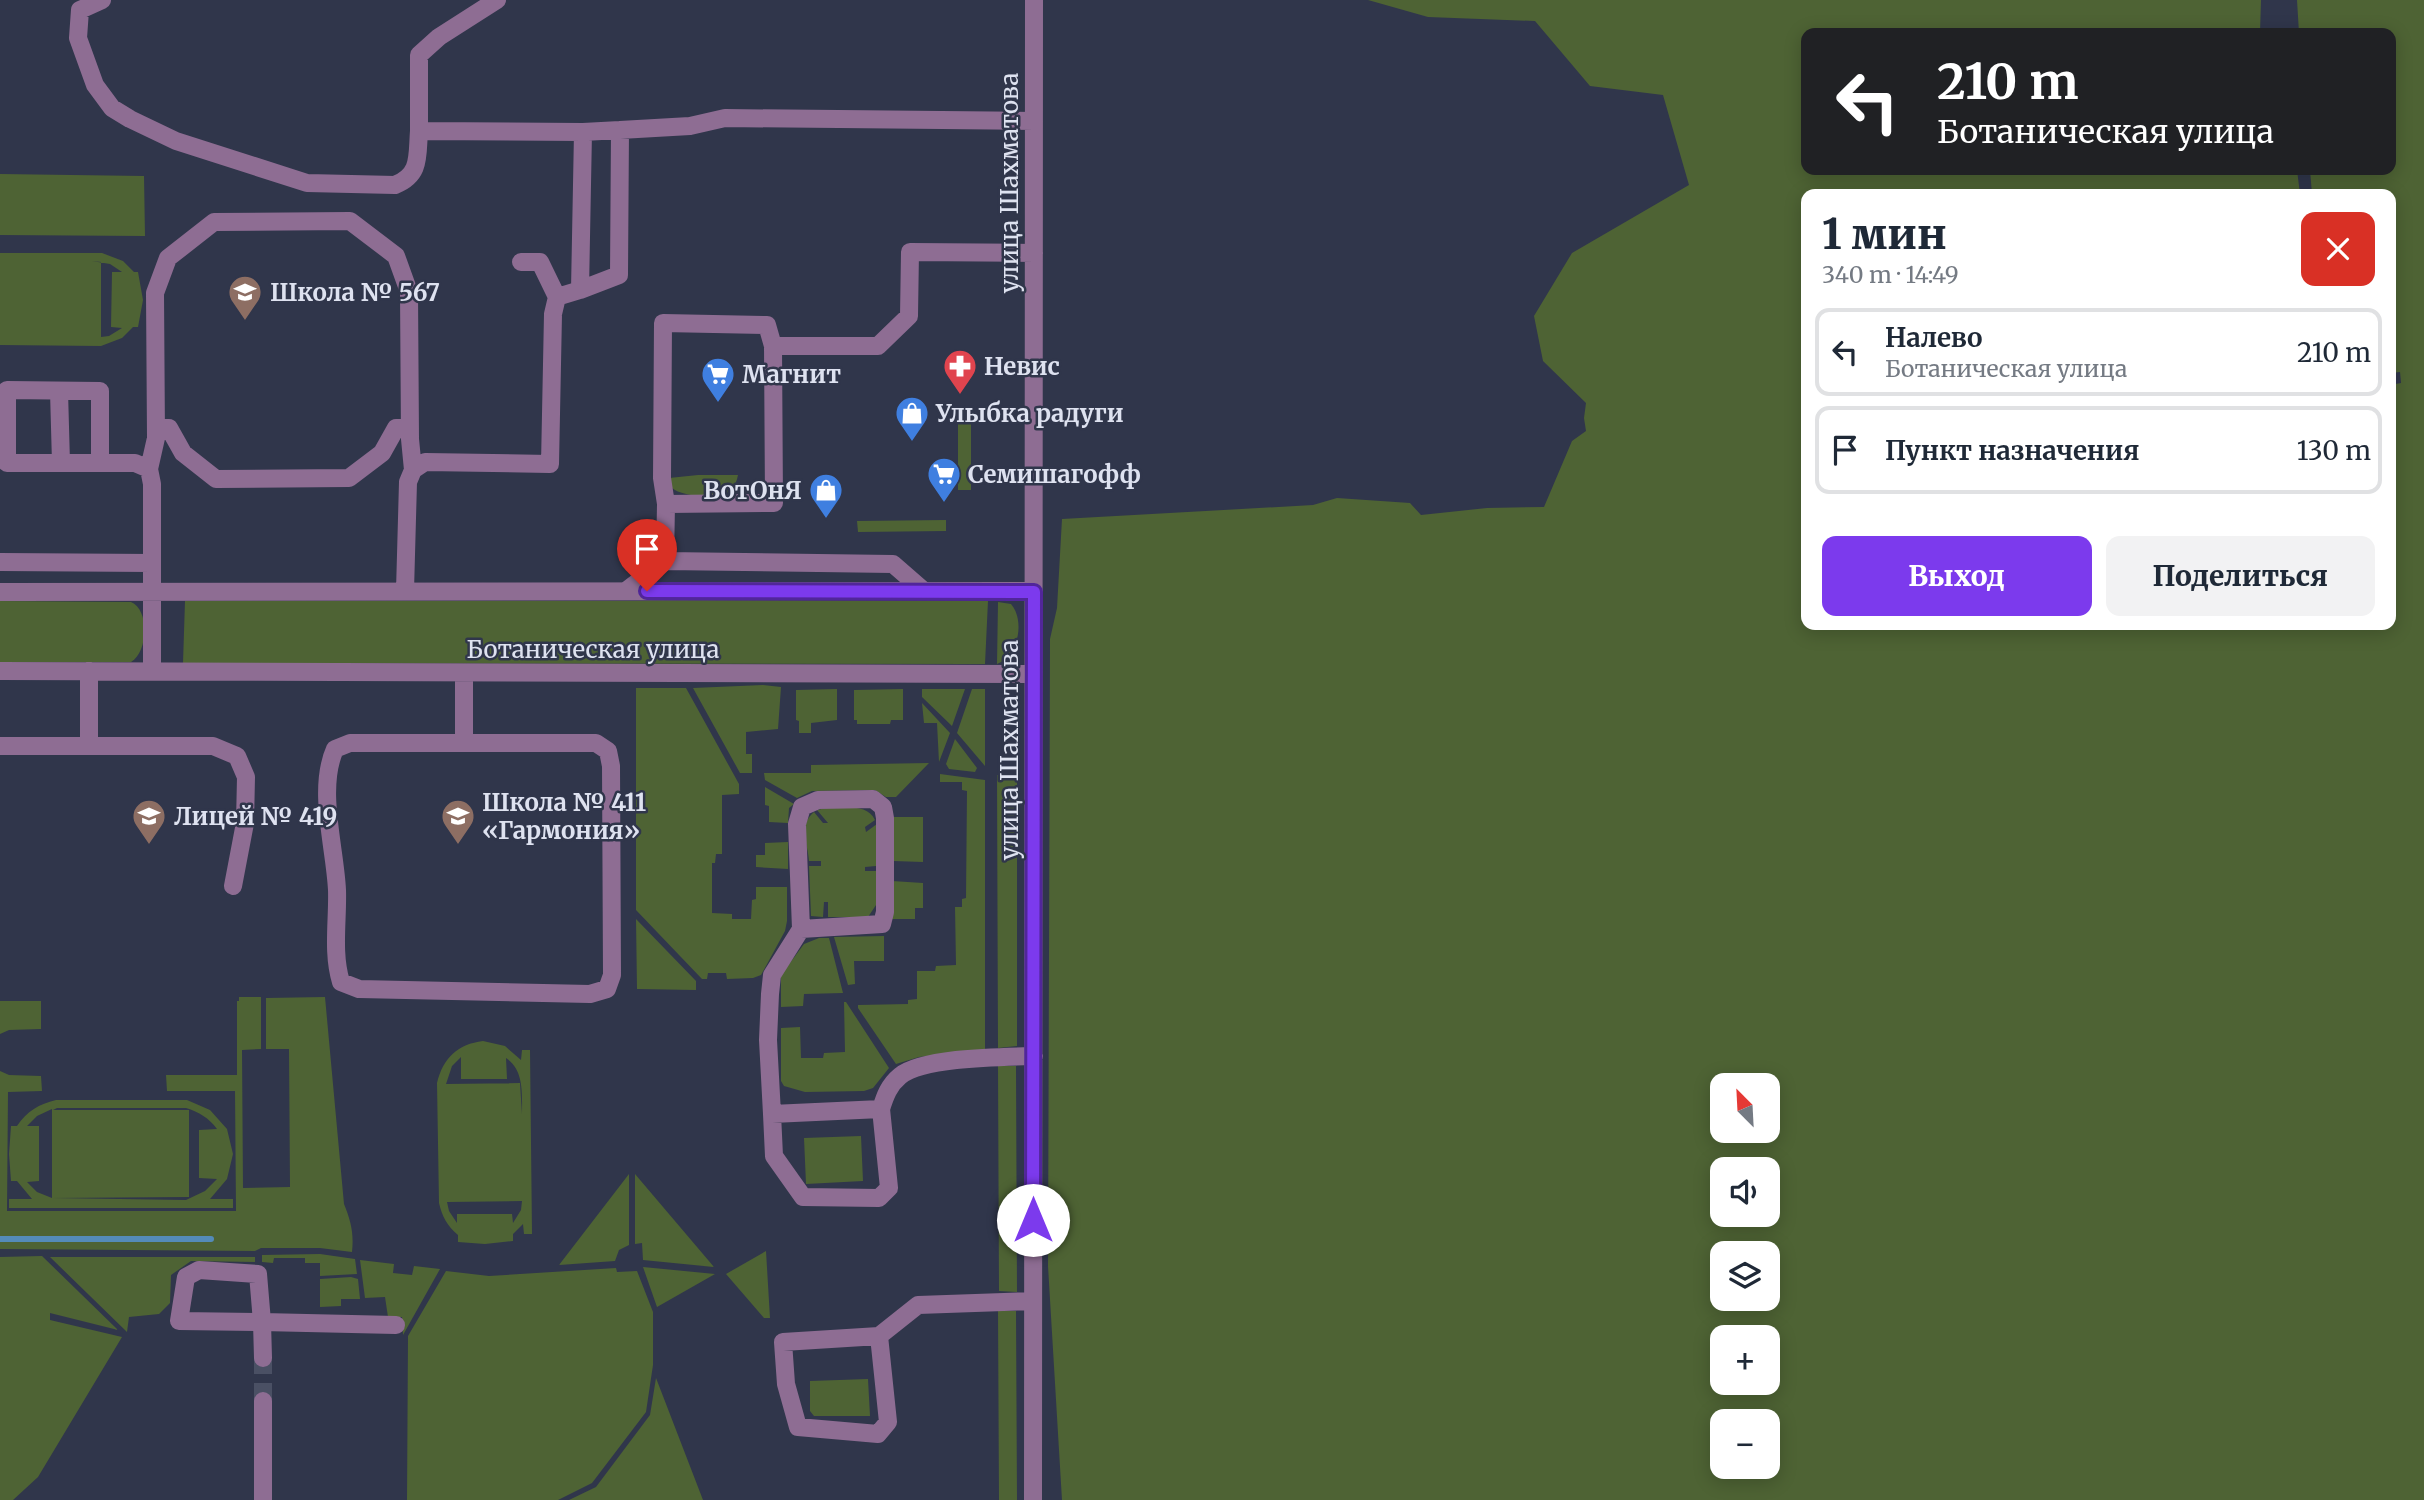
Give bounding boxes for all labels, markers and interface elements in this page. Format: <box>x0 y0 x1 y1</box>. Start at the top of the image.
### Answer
text: 210 m <box>1937 51 2078 112</box>
icon: left <box>1822 56 1913 147</box>
street label: улица Шахматова <box>994 73 1025 293</box>
text: Ботаническая улица <box>1937 112 2274 152</box>
text: 1 мин <box>1822 208 1947 260</box>
button: close <box>2301 212 2375 286</box>
text: 340 m · 14:49 <box>1822 260 1959 289</box>
school or university icon: Школа № 567 <box>226 273 264 322</box>
place label: Школа № 567 <box>270 277 440 308</box>
text: Налево <box>1885 321 1983 354</box>
icon: left <box>1826 333 1864 371</box>
text: 210 m <box>2297 336 2371 369</box>
pharmacy icon: Невис <box>941 347 979 396</box>
place label: Невис <box>984 351 1060 382</box>
text: Ботаническая улица <box>1885 354 2127 383</box>
supermarket icon: Магнит <box>699 355 737 404</box>
place label: Магнит <box>742 359 841 390</box>
shop icon: Улыбка радуги <box>893 394 931 443</box>
place label: Улыбка радуги <box>935 398 1124 429</box>
icon: arrive <box>1826 431 1864 469</box>
text: Пункт назначения <box>1885 434 2139 467</box>
text: 130 m <box>2297 434 2371 467</box>
supermarket icon: Семишагофф <box>925 455 963 504</box>
place label: Семишагофф <box>968 459 1141 490</box>
shop icon: ВотОнЯ <box>807 471 845 520</box>
place label: ВотОнЯ <box>703 475 802 506</box>
pin <box>617 519 677 591</box>
icon: arrive <box>628 530 666 568</box>
button: Выход <box>1822 536 2092 616</box>
button: Поделиться <box>2106 536 2375 616</box>
street label: Ботаническая улица <box>467 634 720 665</box>
street label: улица Шахматова <box>994 640 1025 860</box>
place label: Школа № 411 «Гармония» <box>482 787 646 846</box>
school or university icon: Лицей № 419 <box>130 797 168 846</box>
school or university icon: Школа № 411 «Гармония» <box>439 797 477 846</box>
place label: Лицей № 419 <box>174 801 337 832</box>
north arrow <box>1710 1073 1780 1143</box>
map controls <box>1710 1073 1780 1479</box>
button: sound <box>1710 1157 1780 1227</box>
position arrow <box>996 1183 1070 1257</box>
button: layers <box>1710 1241 1780 1311</box>
button: + <box>1710 1325 1780 1395</box>
button: − <box>1710 1409 1780 1479</box>

